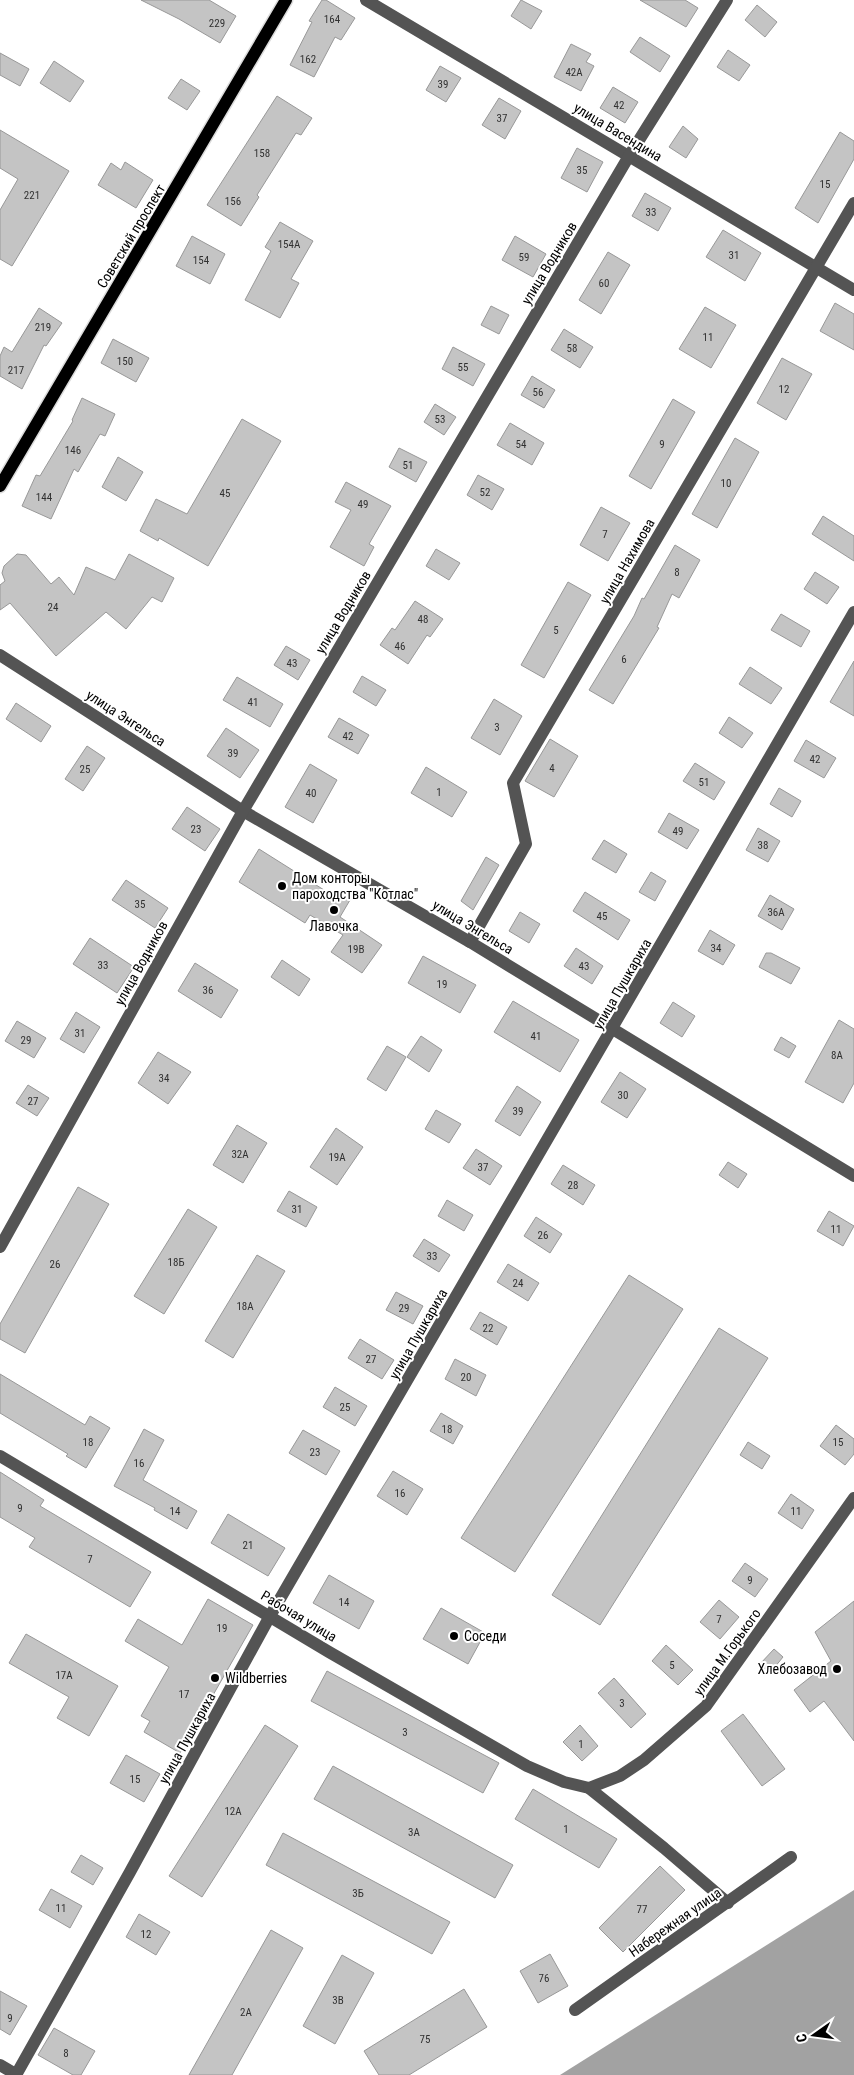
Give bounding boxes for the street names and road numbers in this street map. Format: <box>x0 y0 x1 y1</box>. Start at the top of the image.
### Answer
street label: улица Васендина <box>571 99 665 165</box>
street label: Советский проспект <box>94 181 168 291</box>
street label: улица Водников <box>518 219 580 307</box>
street label: улица Нахимова <box>596 516 658 606</box>
street label: улица Водников <box>312 568 374 656</box>
street label: улица Энгельса <box>83 686 169 750</box>
street label: улица Энгельса <box>430 897 516 957</box>
street label: улица Водников <box>111 918 171 1008</box>
street label: улица Пушкариха <box>590 936 654 1032</box>
street label: улица Пушкариха <box>386 1286 450 1382</box>
street label: Рабочая улица <box>258 1587 340 1645</box>
street label: улица М.Горького <box>690 1606 764 1698</box>
street label: улица Пушкариха <box>155 1690 219 1786</box>
street label: Набережная улица <box>626 1884 724 1960</box>

